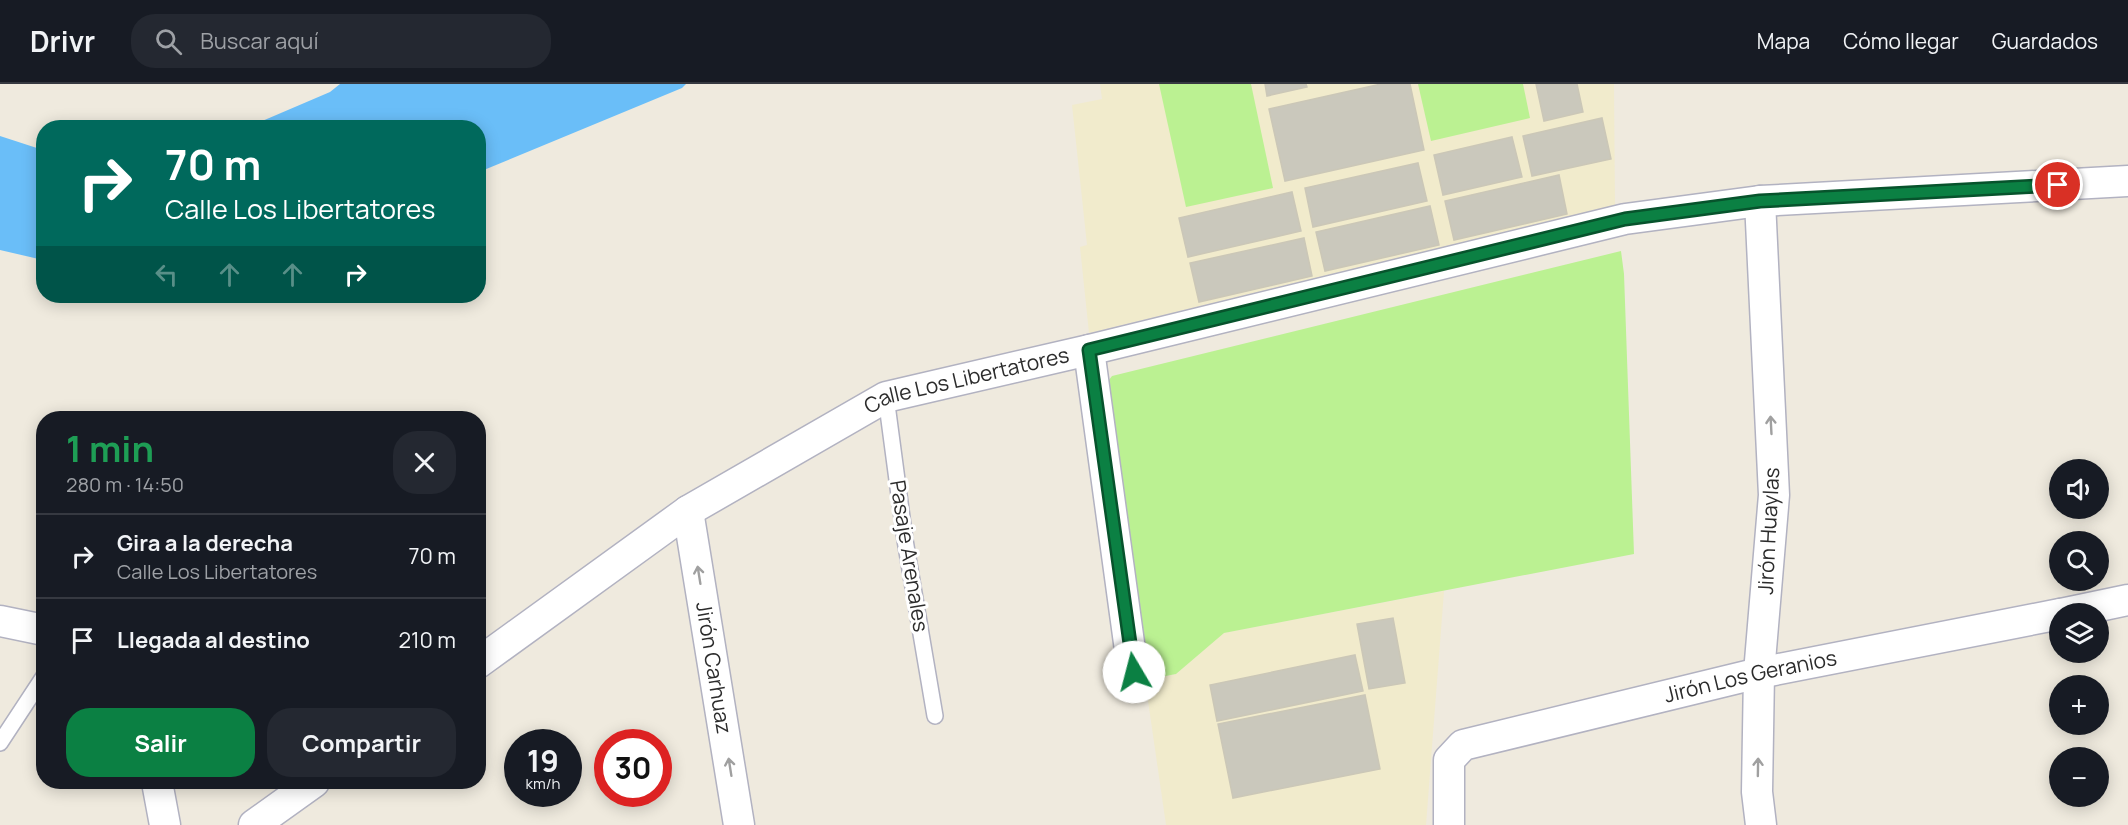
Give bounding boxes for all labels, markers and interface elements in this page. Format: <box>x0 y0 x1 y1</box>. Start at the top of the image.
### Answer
search box <box>131 14 551 68</box>
text: Drivr <box>30 22 95 60</box>
icon: search <box>152 25 185 58</box>
text: Buscar aquí <box>200 26 319 56</box>
text: Mapa <box>1757 27 1810 55</box>
text: Cómo llegar <box>1843 27 1959 55</box>
text: Guardados <box>1992 27 2098 55</box>
text: 70 m <box>165 135 261 193</box>
icon: right <box>66 144 144 222</box>
pin <box>2032 159 2083 210</box>
icon: arrive <box>2041 168 2074 201</box>
text: Calle Los Libertatores <box>165 190 435 227</box>
icon: left <box>150 258 183 291</box>
icon: ahead <box>213 258 246 291</box>
icon: ahead <box>276 258 309 291</box>
icon: right <box>339 258 372 291</box>
street label: Calle Los Libertatores <box>859 340 1072 420</box>
one-way arrow <box>1766 416 1777 436</box>
text: 1 min <box>66 424 154 473</box>
button: close <box>393 431 456 494</box>
map controls <box>2049 459 2109 807</box>
button: sound <box>2049 459 2109 519</box>
street label: Jirón Huaylas <box>1751 466 1785 595</box>
text: 280 m · 14:50 <box>66 471 184 498</box>
street label: Pasaje Arenales <box>884 478 936 634</box>
text: Gira a la derecha <box>117 528 293 558</box>
button: search <box>2049 531 2109 591</box>
icon: right <box>66 540 99 573</box>
text: 70 m <box>408 541 456 571</box>
text: Calle Los Libertatores <box>117 558 317 585</box>
one-way arrow <box>693 565 704 585</box>
street label: Jirón Carhuaz <box>690 600 739 736</box>
button: layers <box>2049 603 2109 663</box>
icon: arrive <box>66 624 99 657</box>
text: Llegada al destino <box>117 625 310 655</box>
text: 210 m <box>398 625 456 655</box>
position arrow <box>1102 640 1166 704</box>
street label: Jirón Los Geranios <box>1661 643 1839 709</box>
button: + <box>2049 675 2109 735</box>
button: Salir <box>66 708 255 777</box>
button: Compartir <box>267 708 456 777</box>
speed limit sign: 30 <box>594 729 672 807</box>
text: 19 <box>527 740 559 781</box>
button: − <box>2049 747 2109 807</box>
one-way arrow <box>1752 757 1764 777</box>
one-way arrow <box>724 758 735 778</box>
text: km/h <box>526 773 560 794</box>

